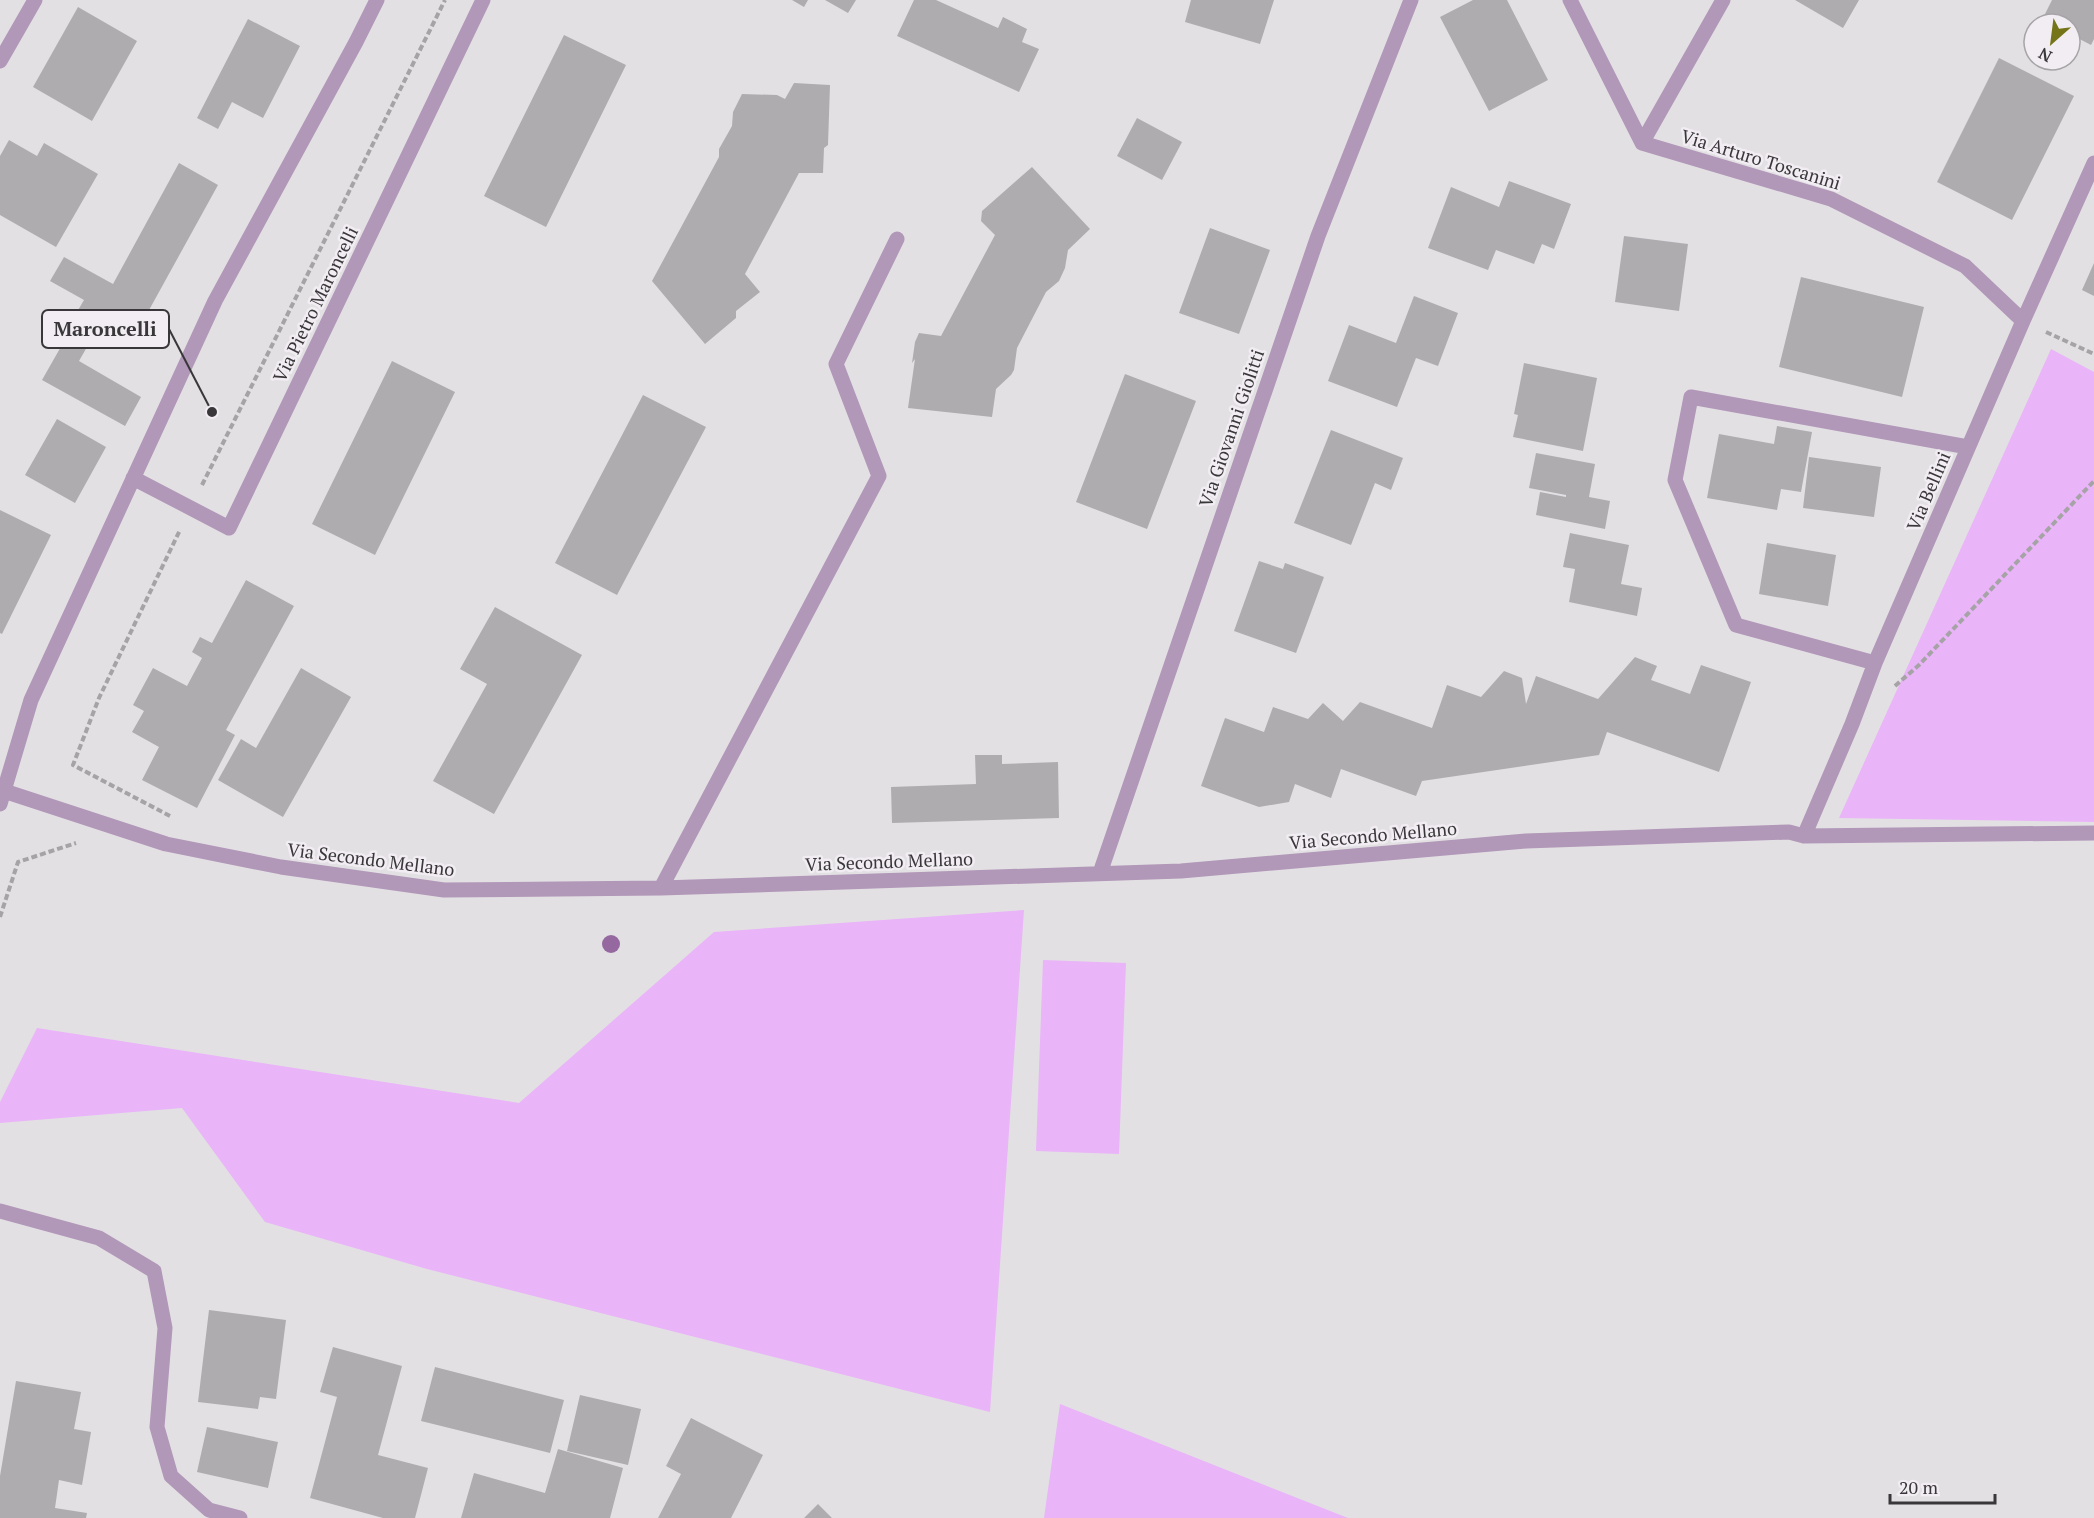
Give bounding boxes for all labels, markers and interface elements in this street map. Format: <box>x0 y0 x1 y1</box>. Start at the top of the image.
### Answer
north arrow <box>2022 12 2082 72</box>
text: N <box>2034 43 2055 68</box>
street label: Via Arturo Toscanini <box>1678 123 1844 195</box>
street label: Via Pietro Maroncelli <box>267 222 363 386</box>
callout: Maroncelli <box>42 310 169 348</box>
text: Maroncelli <box>53 315 157 342</box>
street label: Via Giovanni Giolitti <box>1193 346 1269 510</box>
street label: Via Bellini <box>1901 448 1955 534</box>
street label: Via Secondo Mellano <box>1288 816 1458 854</box>
street label: Via Secondo Mellano <box>286 837 456 881</box>
street label: Via Secondo Mellano <box>805 846 973 876</box>
scale bar <box>1890 1467 1995 1505</box>
text: 20 m <box>1899 1475 1939 1499</box>

